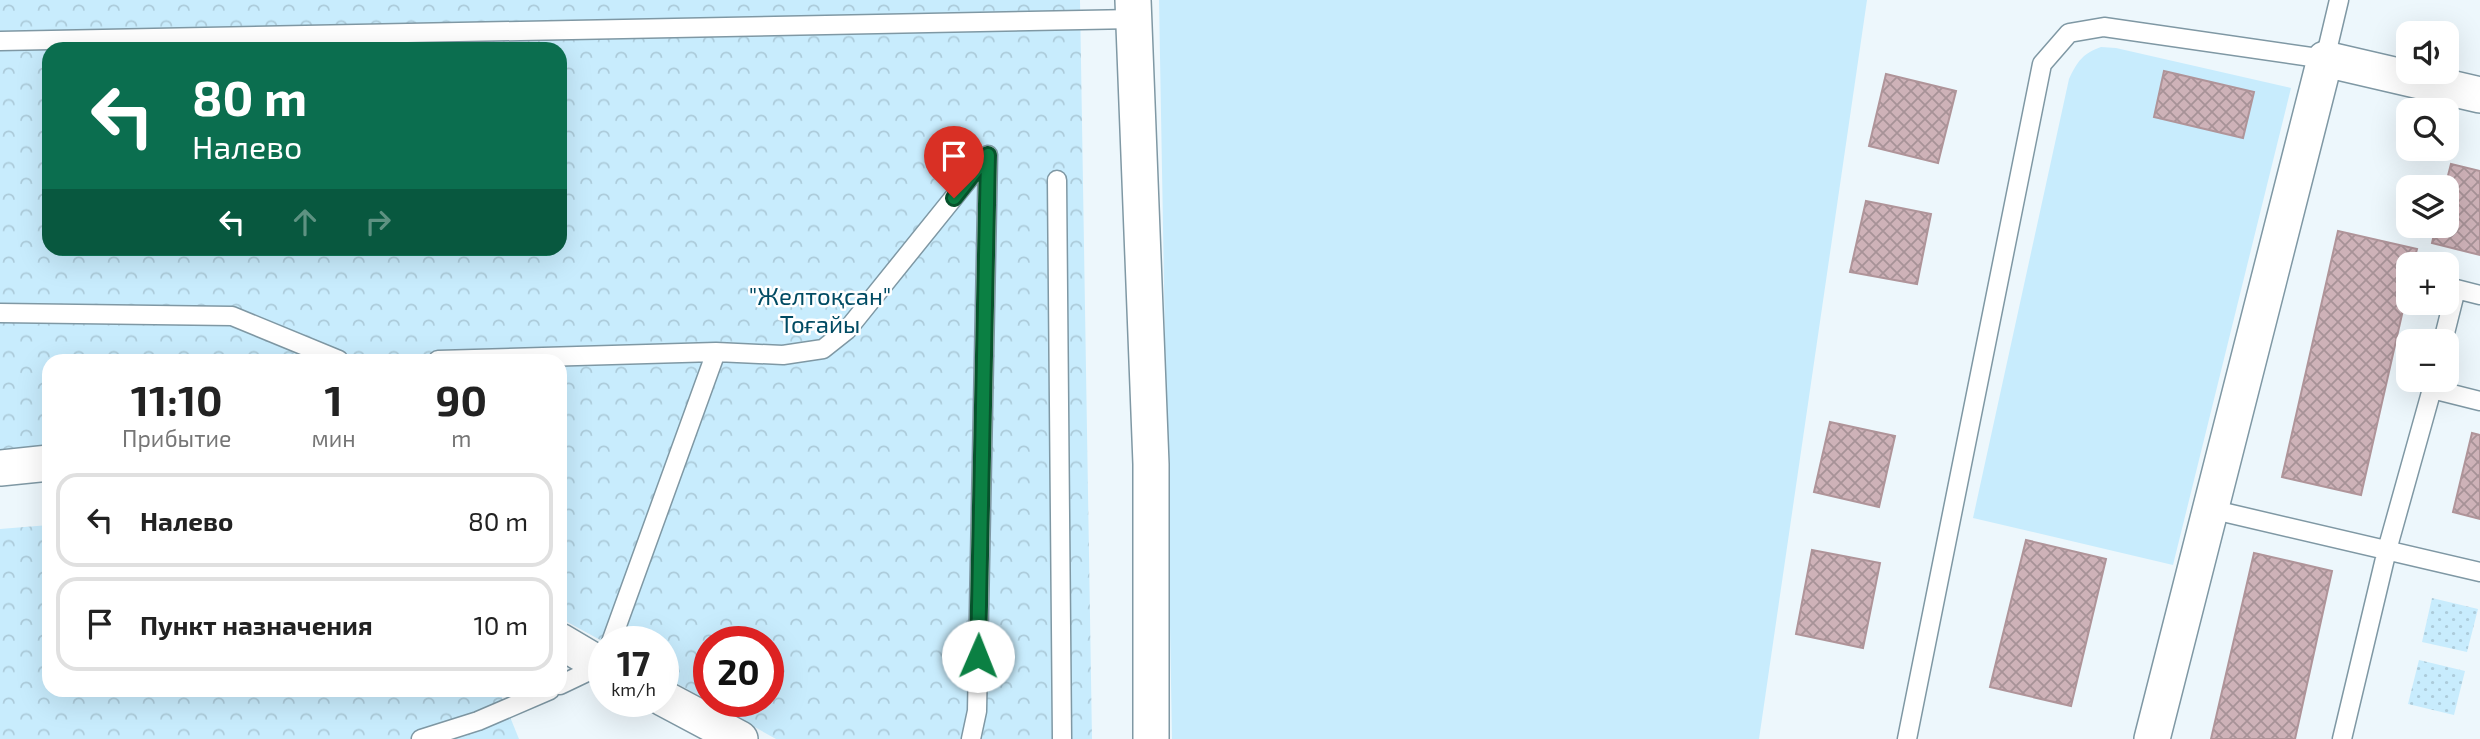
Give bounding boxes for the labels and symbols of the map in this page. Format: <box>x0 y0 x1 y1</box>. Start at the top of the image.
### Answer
pin <box>924 126 984 198</box>
park label: "Желтоқсан" Тоғайы <box>749 281 891 338</box>
position arrow <box>941 619 1015 693</box>
speed limit sign: 20 <box>693 626 784 717</box>

